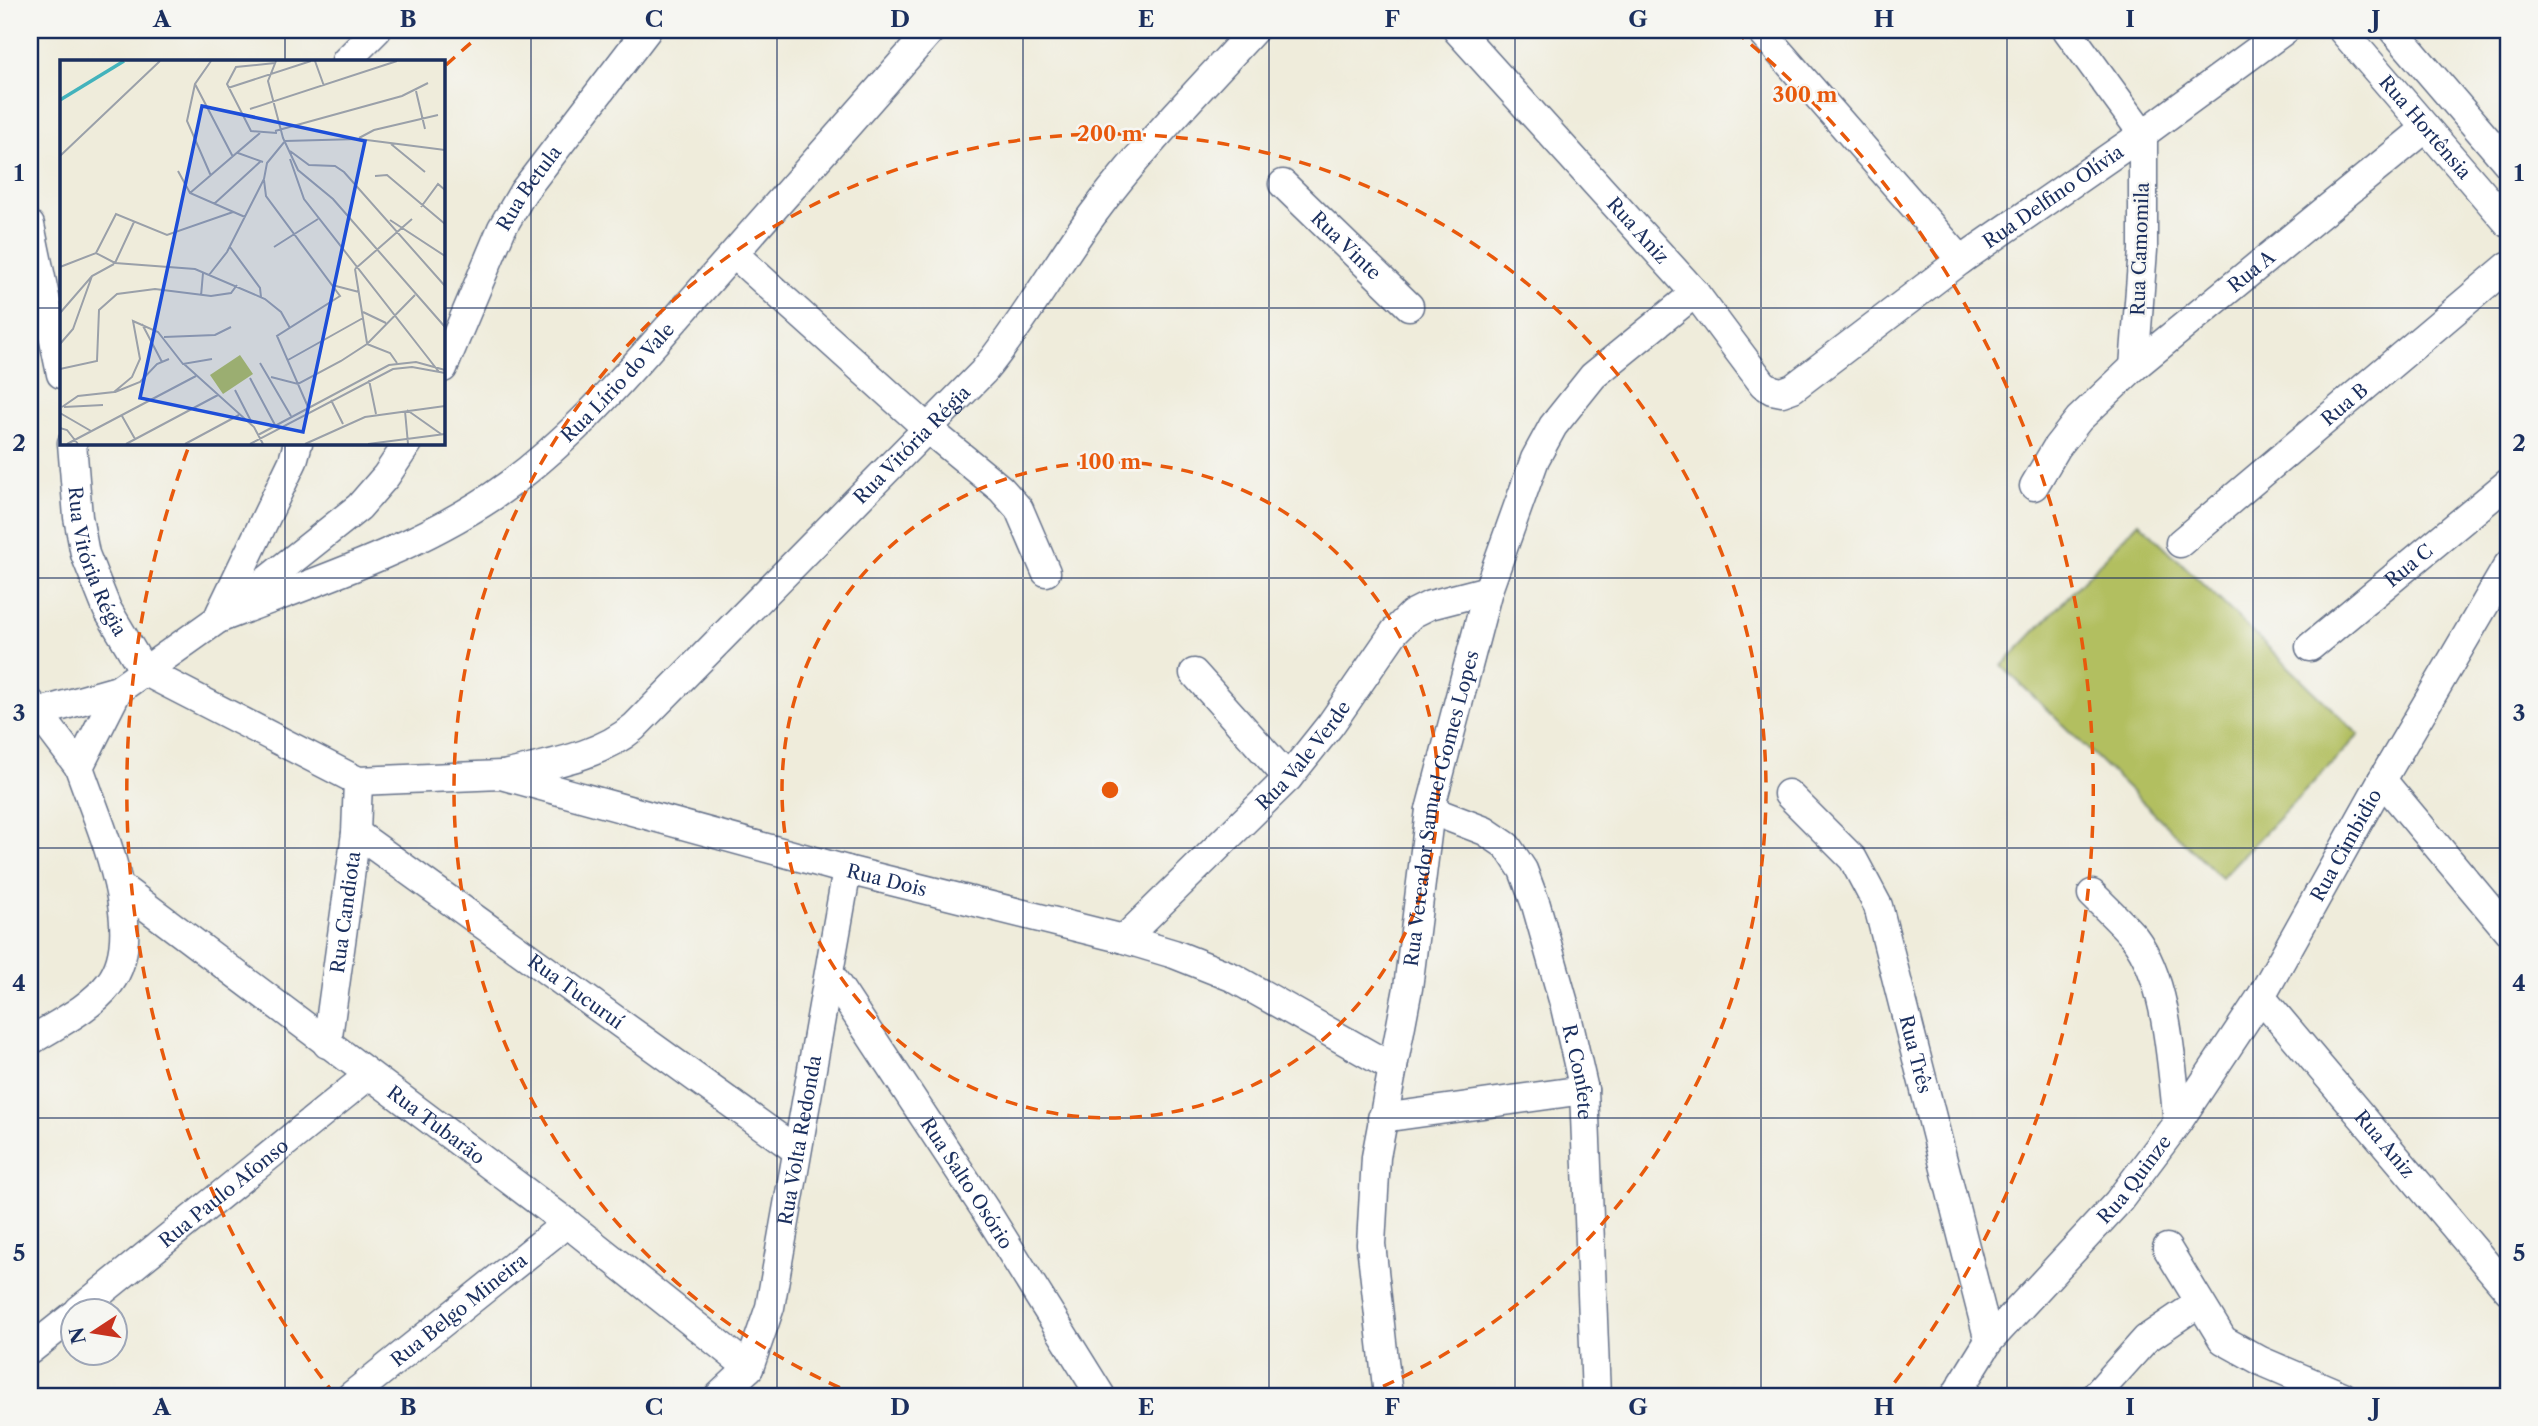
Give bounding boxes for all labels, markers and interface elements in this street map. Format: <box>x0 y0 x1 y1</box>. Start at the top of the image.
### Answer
text: A <box>152 5 172 33</box>
text: B <box>399 5 417 33</box>
text: C <box>645 5 663 33</box>
text: D <box>890 5 910 33</box>
text: E <box>1138 5 1154 33</box>
text: F <box>1384 5 1400 33</box>
text: G <box>1628 5 1648 33</box>
text: H <box>1874 5 1895 33</box>
text: I <box>2125 5 2135 33</box>
text: J <box>2367 5 2381 33</box>
inset map <box>60 60 444 444</box>
street label: Rua Hortênsia <box>2375 71 2476 184</box>
text: 300 m <box>1773 82 1837 107</box>
text: 200 m <box>1077 121 1143 146</box>
street label: Rua Delfino Olívia <box>1978 140 2128 253</box>
street label: Rua Betula <box>491 141 566 235</box>
text: 1 <box>14 159 25 187</box>
text: 1 <box>2514 159 2525 187</box>
street label: Rua Camomila <box>2126 182 2154 316</box>
street label: Rua Aniz <box>1602 192 1674 268</box>
street label: Rua Vinte <box>1306 206 1386 284</box>
street label: Rua A <box>2223 245 2280 297</box>
street label: Rua Lírio do Vale <box>556 318 679 447</box>
street label: Rua B <box>2316 378 2372 430</box>
street label: Rua Vitória Régia <box>849 381 975 508</box>
text: 2 <box>12 429 26 457</box>
text: 2 <box>2512 429 2526 457</box>
text: 100 m <box>1079 449 1141 474</box>
street label: Rua Vitória Régia <box>64 486 132 640</box>
street label: Rua C <box>2380 539 2437 592</box>
street label: Rua Vereador Samuel Gomes Lopes <box>1399 648 1483 968</box>
street label: Rua Vale Verde <box>1251 696 1355 814</box>
text: 3 <box>13 699 26 727</box>
text: 3 <box>2513 699 2526 727</box>
centre of rings <box>1098 778 1122 802</box>
street label: Rua Cimbidio <box>2305 785 2386 905</box>
street label: Rua Candiota <box>325 850 365 975</box>
street label: Rua Dois <box>845 859 929 901</box>
street label: Rua Tucuruí <box>524 949 628 1034</box>
text: 4 <box>12 969 26 997</box>
text: 4 <box>2512 969 2526 997</box>
street label: Rua Três <box>1895 1013 1937 1096</box>
street label: R. Confete <box>1558 1022 1597 1120</box>
street label: Rua Volta Redonda <box>773 1053 826 1227</box>
street label: Rua Tubarão <box>383 1080 490 1169</box>
street label: Rua Aniz <box>2350 1105 2420 1182</box>
street label: Rua Salto Osório <box>916 1113 1018 1253</box>
street label: Rua Quinze <box>2092 1130 2176 1228</box>
street label: Rua Paulo Afonso <box>154 1134 293 1252</box>
text: 5 <box>13 1239 25 1267</box>
text: 5 <box>2513 1239 2525 1267</box>
street label: Rua Belgo Mineira <box>386 1248 531 1371</box>
north arrow <box>60 1296 130 1366</box>
text: N <box>65 1325 91 1346</box>
text: A <box>152 1393 172 1421</box>
text: B <box>399 1393 417 1421</box>
text: C <box>645 1393 663 1421</box>
text: D <box>890 1393 910 1421</box>
text: E <box>1138 1393 1154 1421</box>
text: F <box>1384 1393 1400 1421</box>
text: G <box>1628 1393 1648 1421</box>
text: H <box>1874 1393 1895 1421</box>
text: I <box>2125 1393 2135 1421</box>
text: J <box>2367 1393 2381 1421</box>

